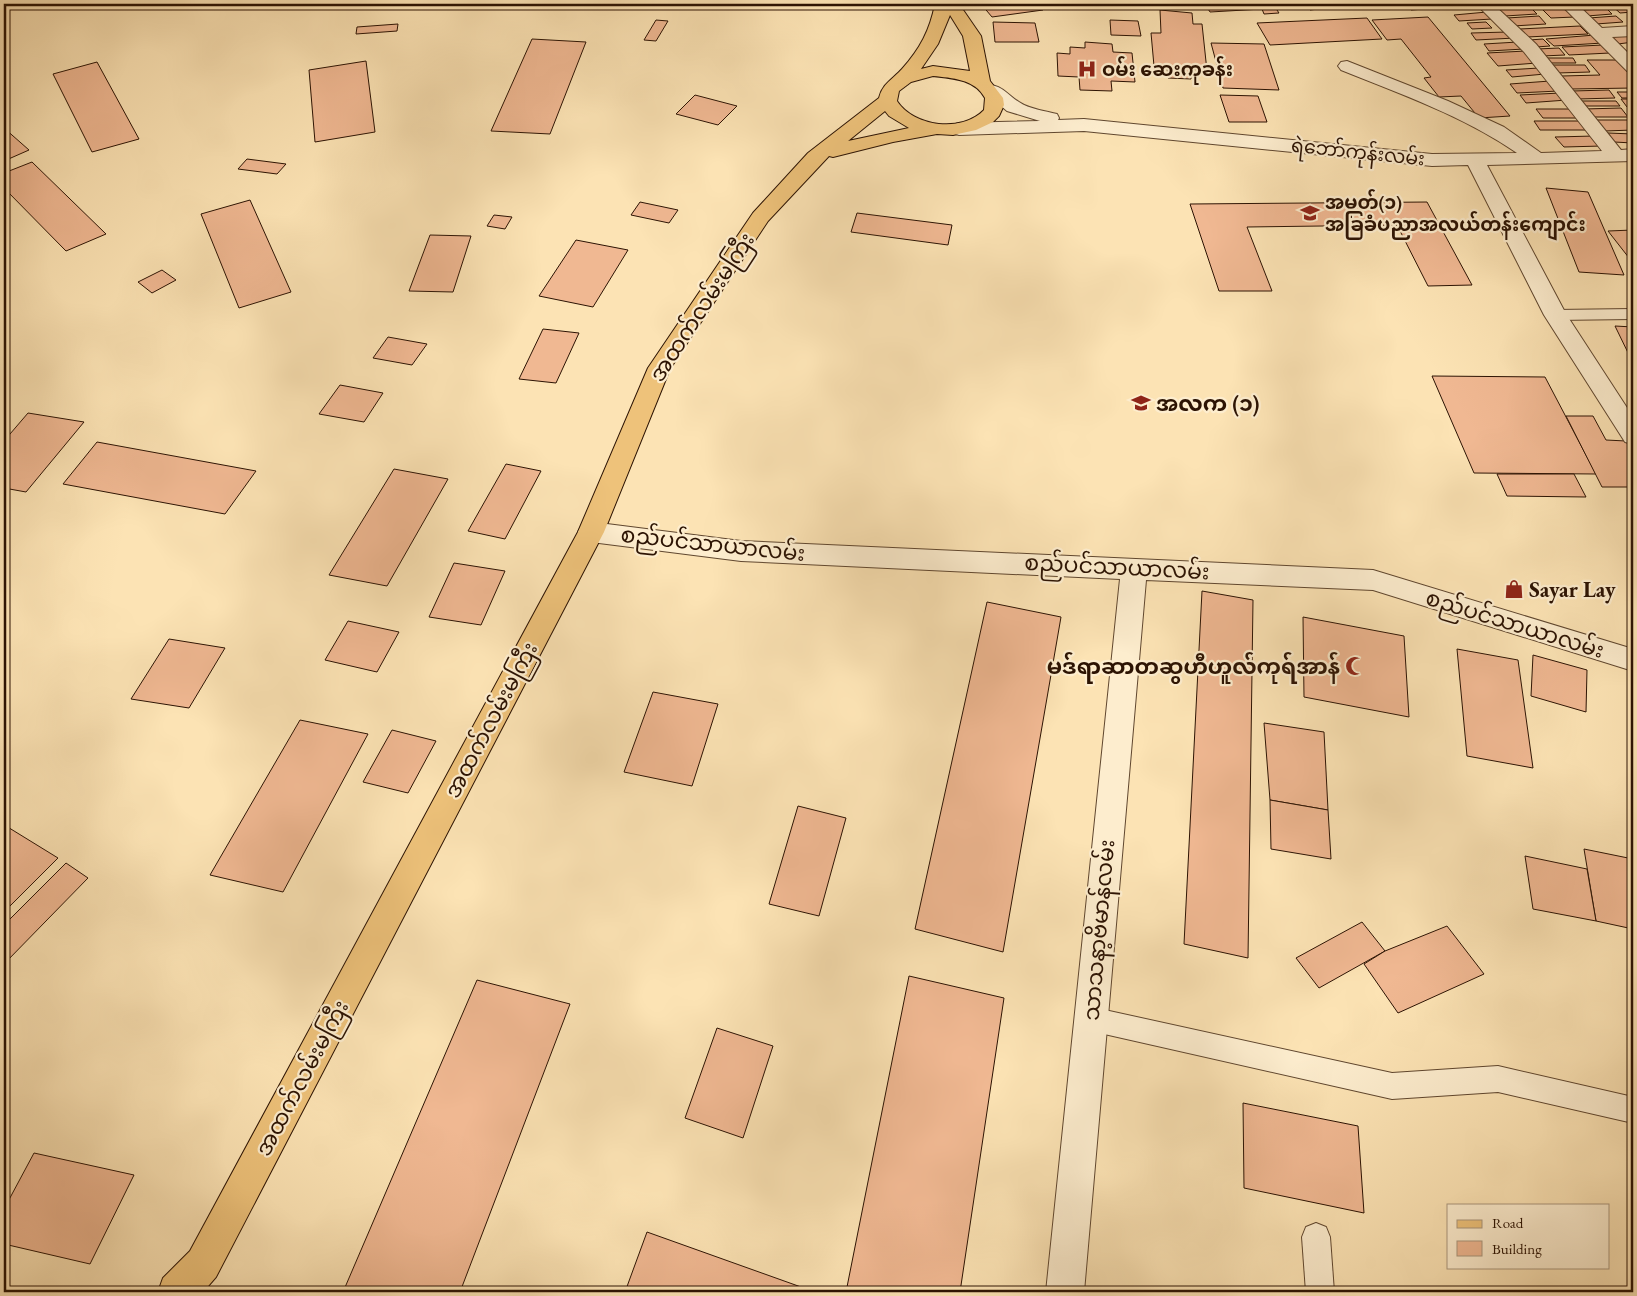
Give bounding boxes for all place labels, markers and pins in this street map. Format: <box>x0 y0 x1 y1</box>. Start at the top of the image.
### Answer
place label: ဝမ်း ဆေးကုခန်း <box>1102 56 1233 85</box>
hospital icon: ဝမ်း ဆေးကုခန်း <box>1076 58 1098 80</box>
place label: အမှတ်(၁) အခြခံပညာအလယ်တန်းကျောင်း <box>1325 189 1586 241</box>
school or university icon: အမှတ်(၁) အခြခံပညာအလယ်တန်းကျောင်း <box>1299 202 1321 224</box>
place label: အလက (၁) <box>1156 389 1260 418</box>
school or university icon: အလက (၁) <box>1130 392 1152 414</box>
place label: Sayar Lay <box>1529 575 1616 604</box>
shop icon: Sayar Lay <box>1503 578 1525 600</box>
place label: မဒ်ရာဆာတဆွဟီဟူလ်ကုရ်အာန် <box>1047 651 1340 684</box>
mosque icon: မဒ်ရာဆာတဆွဟီဟူလ်ကုရ်အာန် <box>1344 655 1366 677</box>

